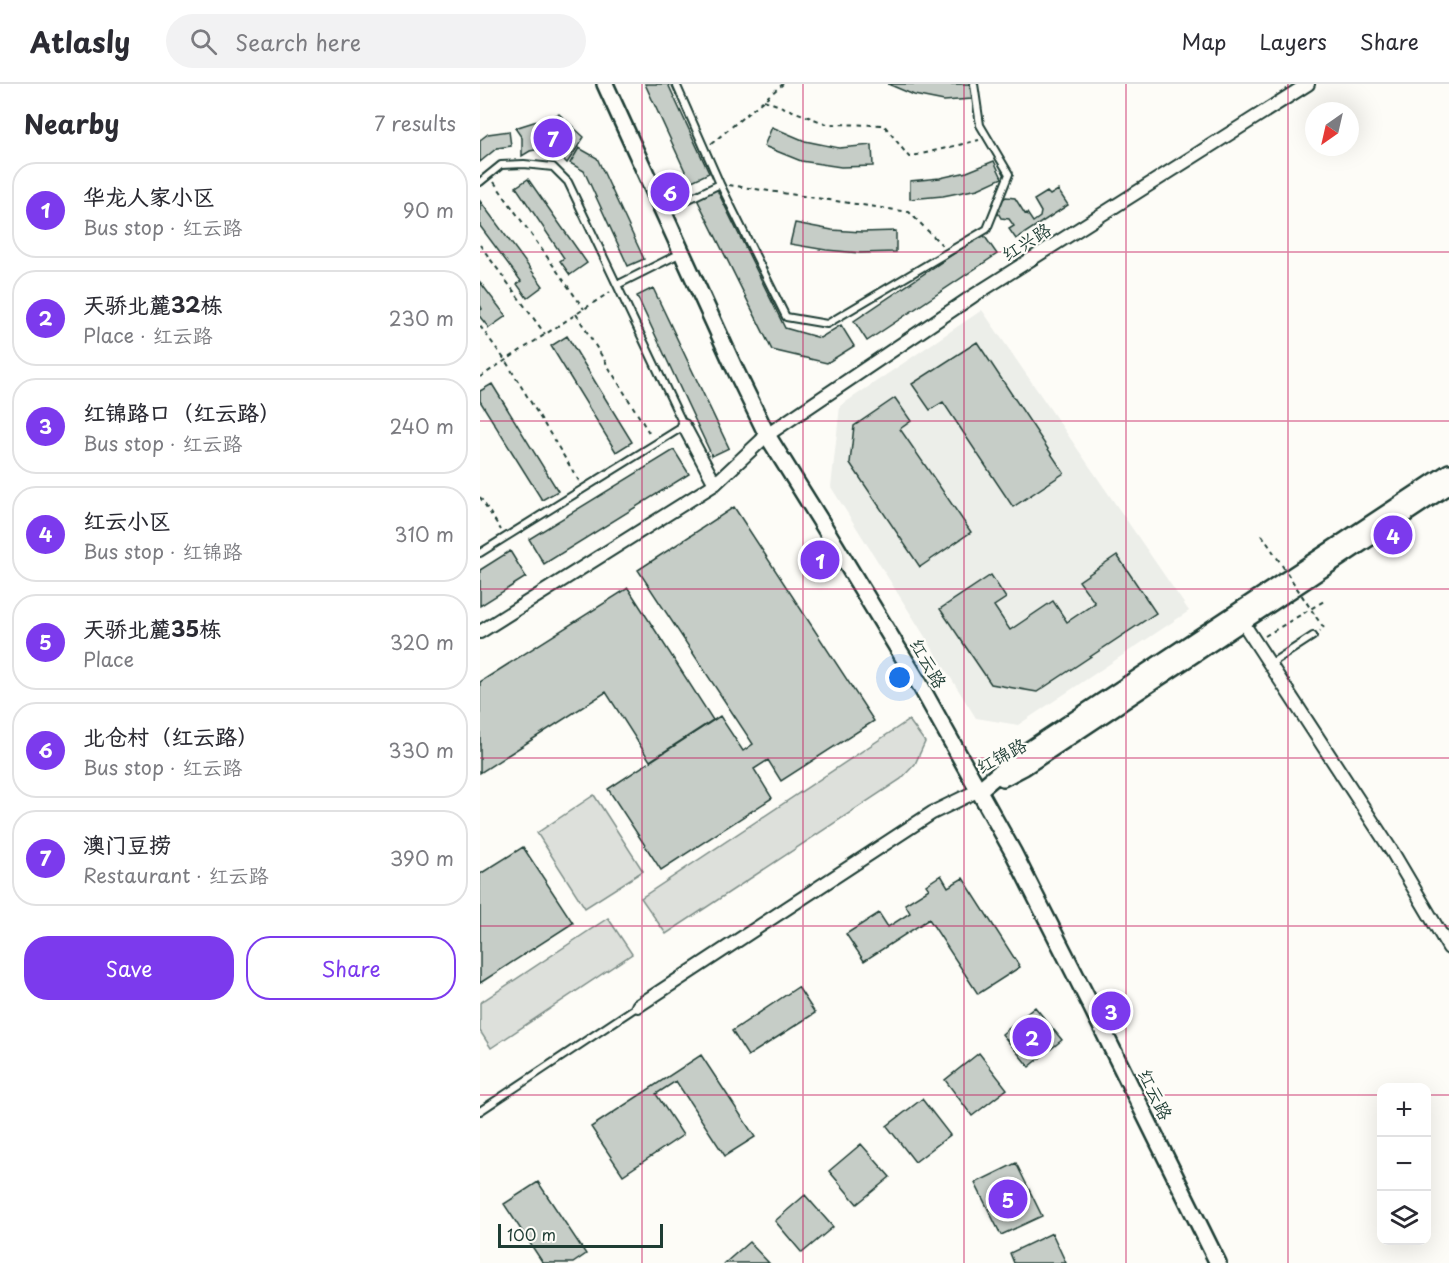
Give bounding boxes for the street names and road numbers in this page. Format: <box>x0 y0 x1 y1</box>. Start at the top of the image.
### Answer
street label: 红兴路 <box>996 215 1056 267</box>
street label: 红云路 <box>904 633 954 693</box>
street label: 红锦路 <box>971 730 1031 780</box>
street label: 红云路 <box>1132 1064 1180 1124</box>

